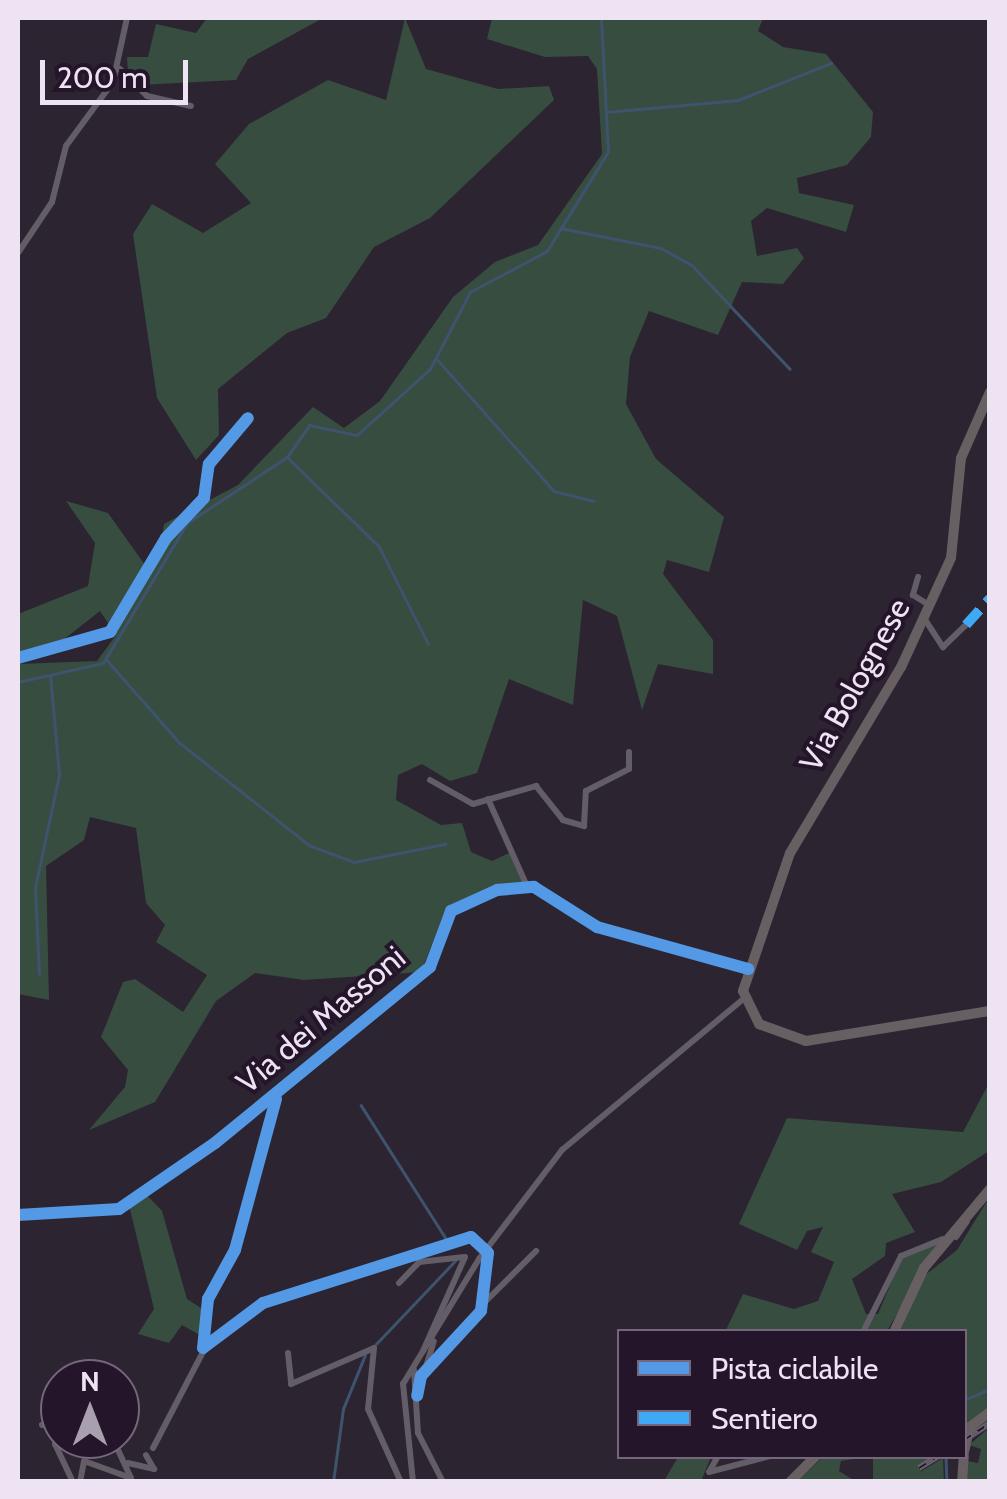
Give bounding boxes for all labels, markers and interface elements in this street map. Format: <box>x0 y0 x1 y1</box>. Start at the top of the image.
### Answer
scale bar <box>45 40 192 102</box>
text: 200 m <box>57 59 148 96</box>
street label: Via Bolognese <box>792 592 918 778</box>
street label: Via dei Massoni <box>229 938 413 1102</box>
legend <box>617 1329 967 1459</box>
text: Pista ciclabile <box>711 1350 878 1387</box>
north arrow <box>40 1359 140 1459</box>
text: N <box>80 1364 100 1398</box>
text: Sentiero <box>711 1400 818 1437</box>

